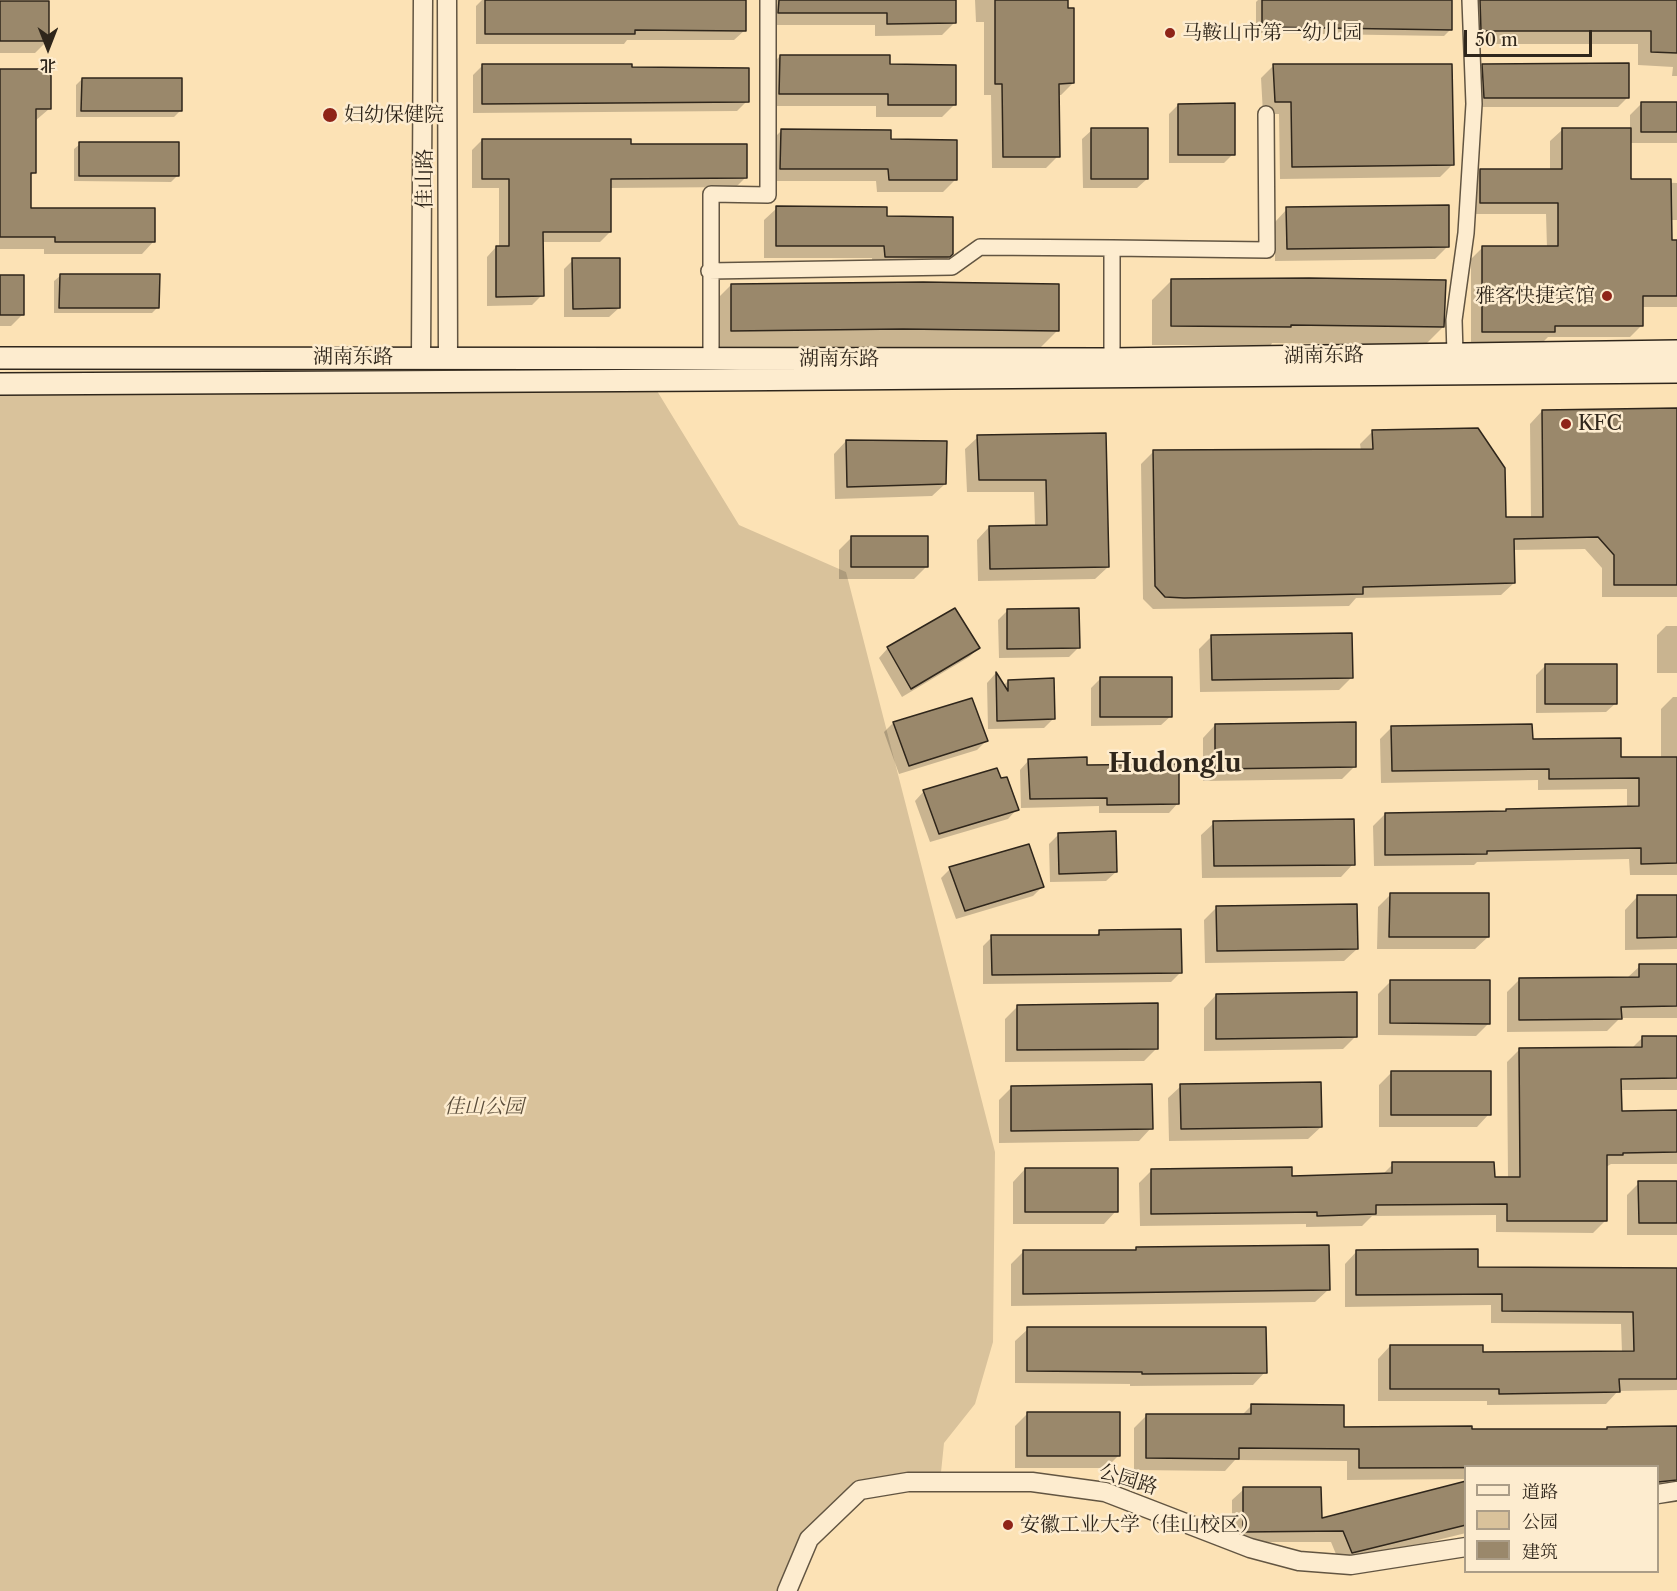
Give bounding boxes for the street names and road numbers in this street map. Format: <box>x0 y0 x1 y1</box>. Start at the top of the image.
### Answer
street label: 佳山路 <box>413 149 437 209</box>
street label: 湖南东路 <box>1284 343 1364 369</box>
street label: 湖南东路 <box>313 345 393 369</box>
street label: 湖南东路 <box>799 347 879 371</box>
street label: 公园路 <box>1096 1460 1160 1500</box>

